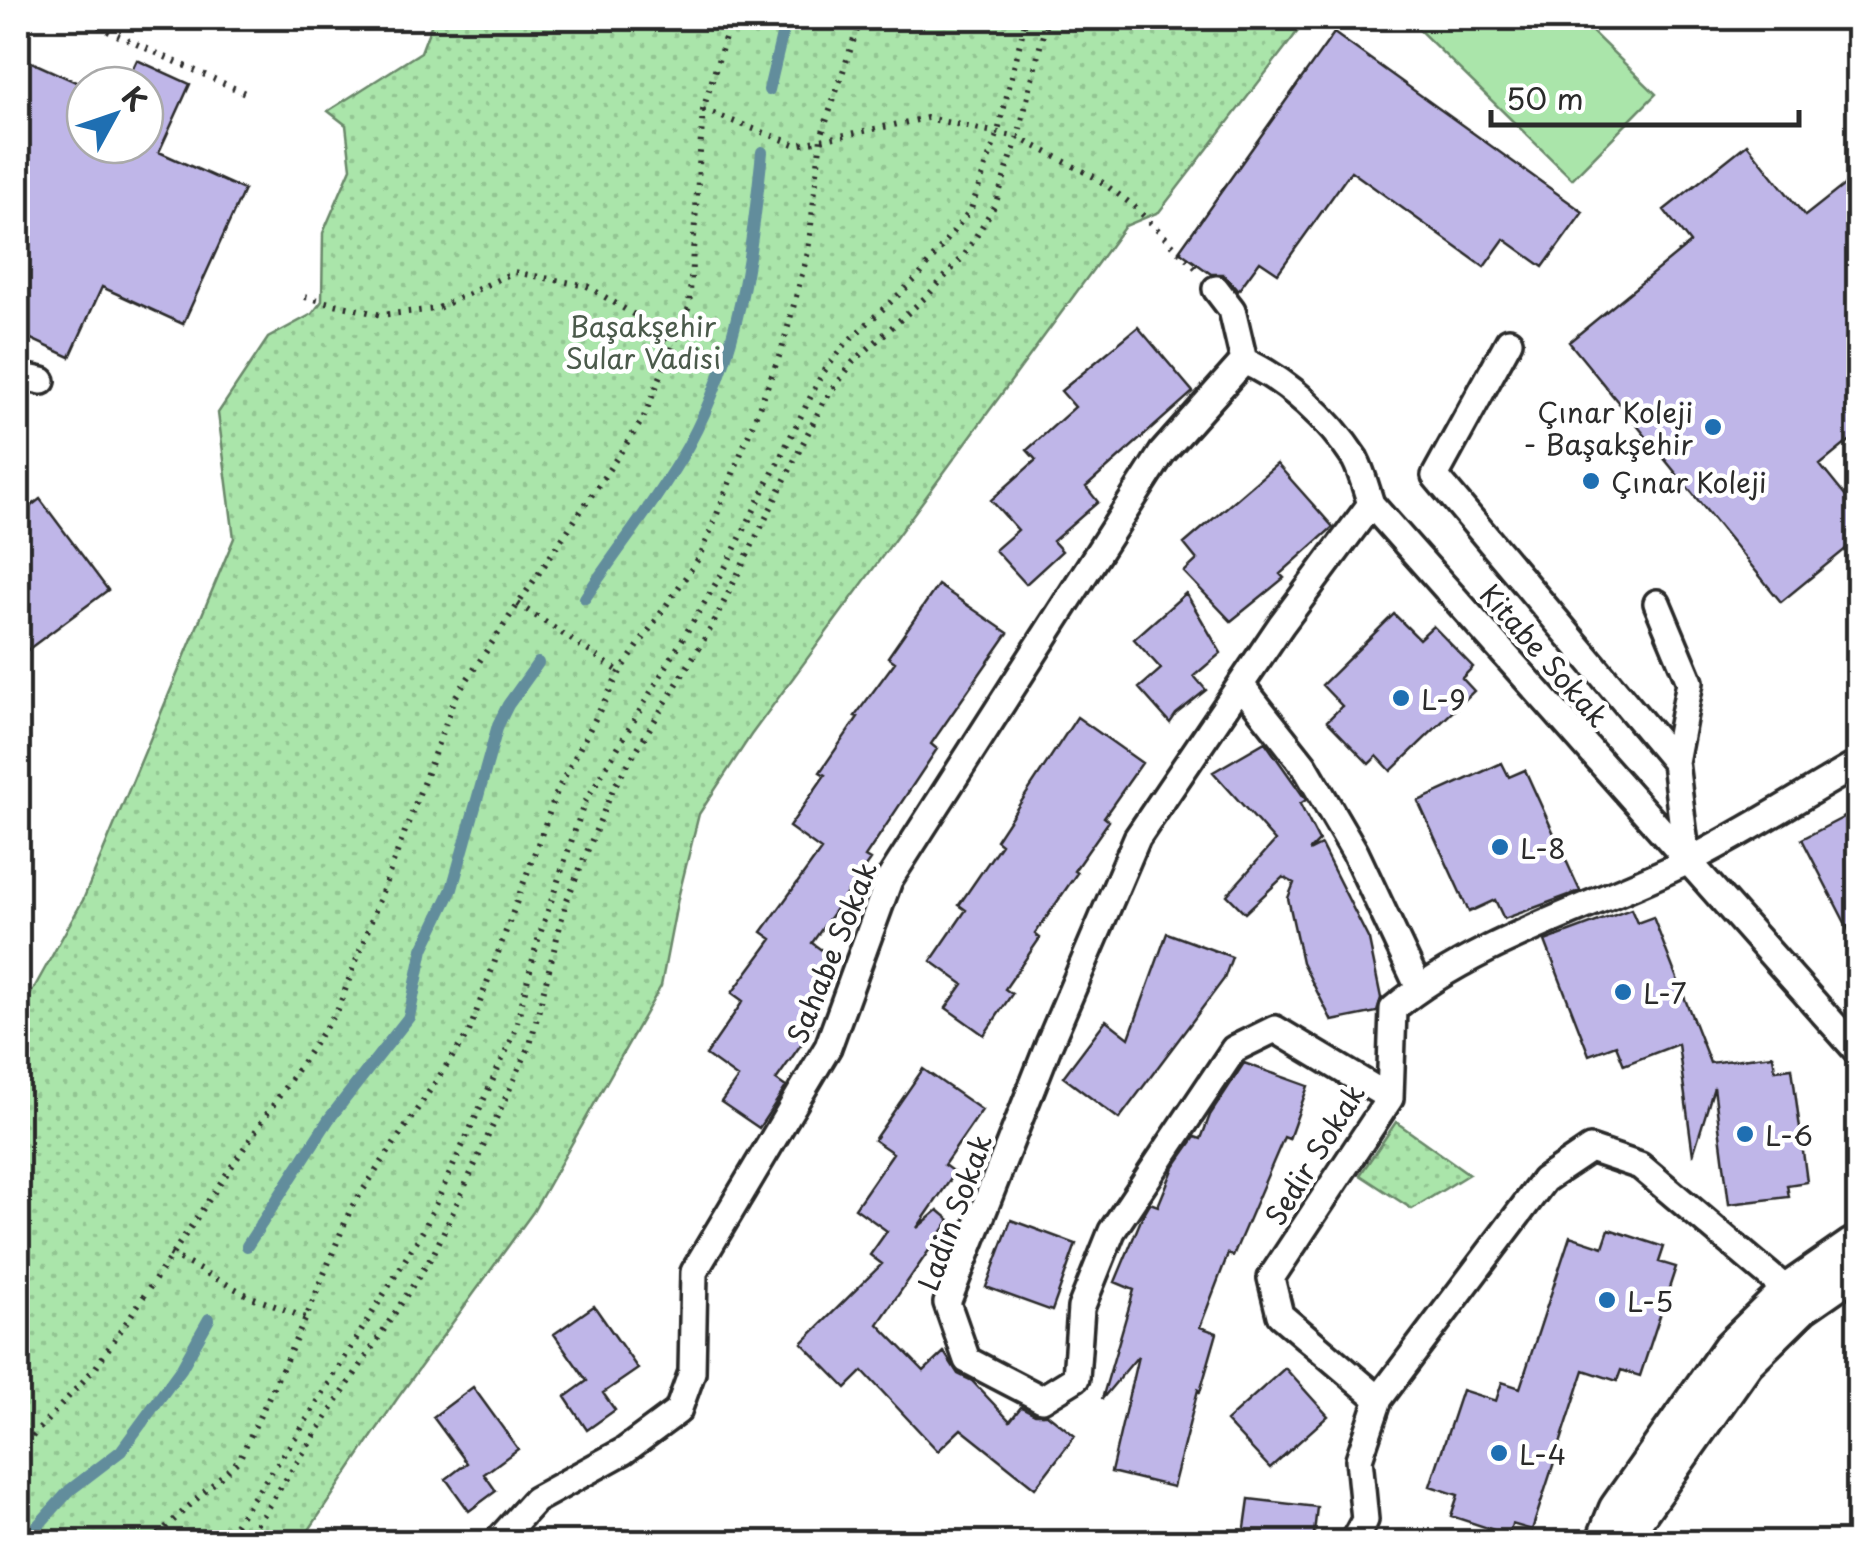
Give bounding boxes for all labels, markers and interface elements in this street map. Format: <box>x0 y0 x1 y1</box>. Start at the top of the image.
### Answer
north arrow <box>65 65 165 165</box>
scale bar <box>1491 65 1798 127</box>
text: 50 m <box>1506 75 1584 120</box>
text: K <box>112 76 158 120</box>
park label: Başakşehir Sular Vadisi <box>565 304 721 379</box>
place label: Çınar Koleji - Başakşehir <box>1523 390 1693 465</box>
marker: Çınar Koleji - Başakşehir <box>1702 416 1724 438</box>
place label: Çınar Koleji <box>1611 460 1767 503</box>
marker: Çınar Koleji <box>1580 470 1602 492</box>
street label: Kitabe Sokak <box>1470 574 1620 736</box>
place label: L-9 <box>1421 677 1466 720</box>
marker: L-9 <box>1390 687 1412 709</box>
place label: L-8 <box>1520 826 1566 869</box>
marker: L-8 <box>1489 836 1511 858</box>
street label: Sahabe Sokak <box>775 855 887 1049</box>
place label: L-7 <box>1643 971 1687 1014</box>
marker: L-7 <box>1612 981 1634 1003</box>
street label: Sedir Sokak <box>1253 1075 1375 1233</box>
place label: L-6 <box>1765 1113 1813 1156</box>
marker: L-6 <box>1734 1123 1756 1145</box>
street label: Ladin Sokak <box>906 1128 1002 1296</box>
place label: L-5 <box>1627 1279 1673 1322</box>
marker: L-5 <box>1596 1289 1618 1311</box>
place label: L-4 <box>1519 1432 1566 1475</box>
marker: L-4 <box>1488 1442 1510 1464</box>

